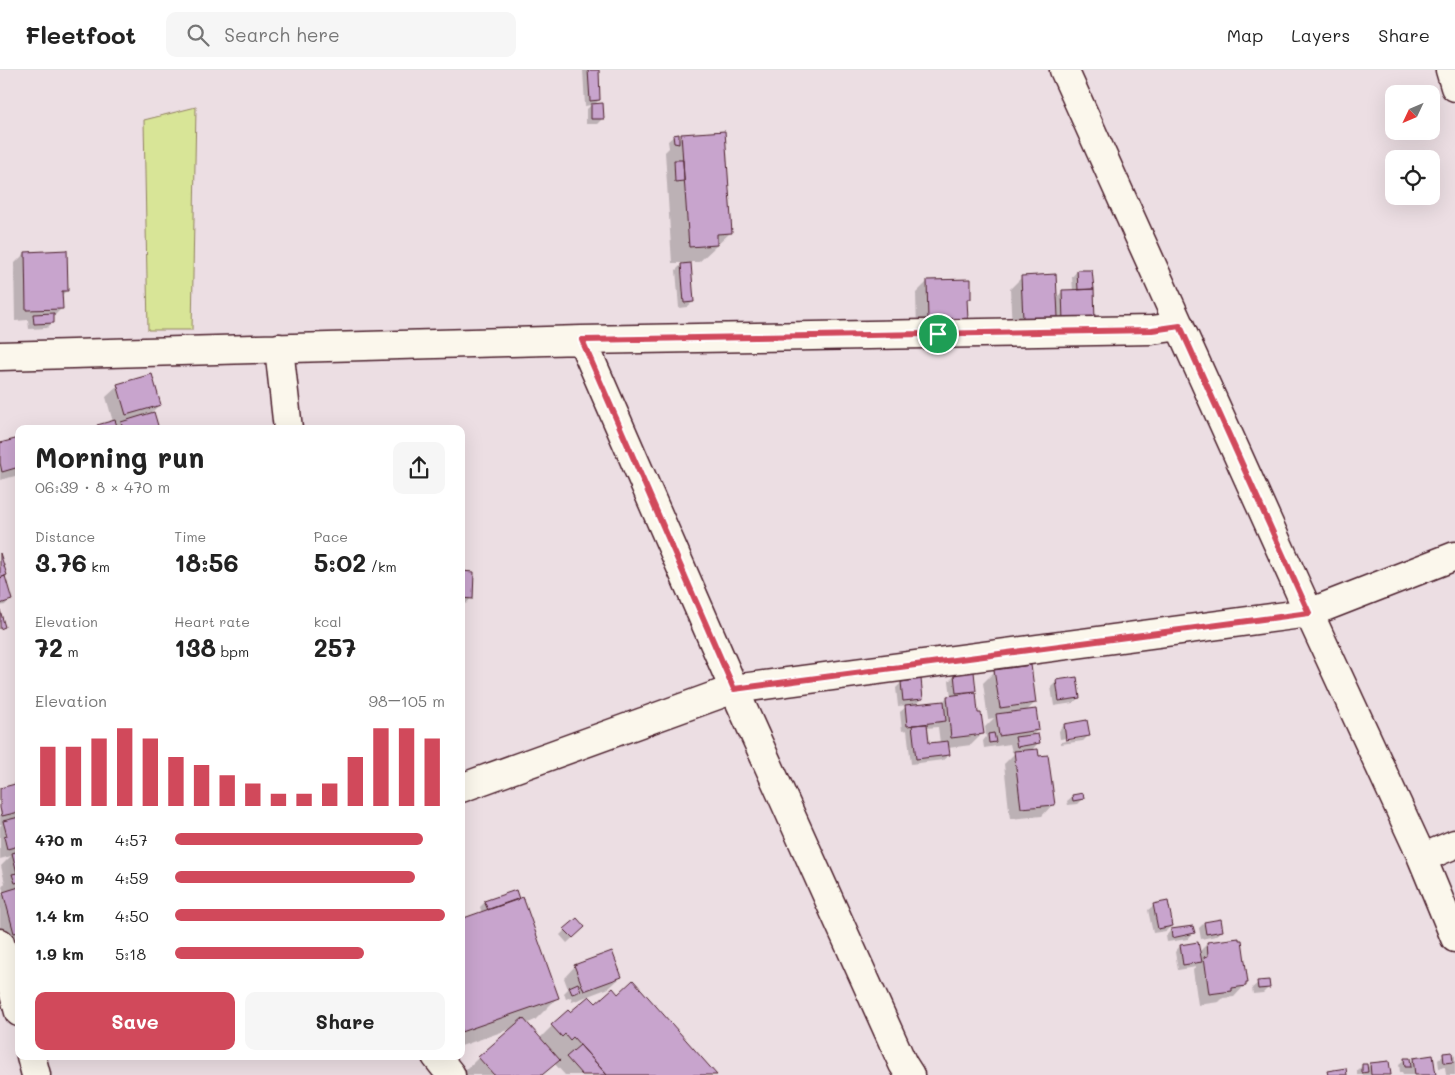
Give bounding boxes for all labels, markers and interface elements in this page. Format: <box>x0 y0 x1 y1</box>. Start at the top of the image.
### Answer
search box <box>166 12 516 57</box>
text: Fleetfoot <box>25 19 136 50</box>
icon: search <box>184 21 212 49</box>
text: Search here <box>224 22 340 47</box>
text: Map <box>1227 23 1263 47</box>
text: Layers <box>1291 23 1350 47</box>
text: Share <box>1378 23 1430 47</box>
north arrow <box>1385 85 1440 140</box>
map controls <box>1385 85 1440 205</box>
button: locate <box>1385 150 1440 205</box>
pin <box>917 313 959 355</box>
icon: arrive <box>924 320 952 348</box>
text: Morning run <box>35 439 204 475</box>
button: share <box>393 442 445 494</box>
text: 06:39 · 8 × 470 m <box>35 476 170 497</box>
text: Distance <box>35 527 95 546</box>
text: Time <box>174 527 206 546</box>
text: Pace <box>314 527 348 546</box>
text: 3.76 <box>35 546 87 578</box>
text: 18:56 <box>174 546 239 578</box>
text: 5:02 <box>314 546 366 578</box>
text: km <box>87 557 110 576</box>
text: /km <box>366 557 397 576</box>
text: Elevation <box>35 612 98 631</box>
text: Heart rate <box>174 612 250 631</box>
text: kcal <box>314 612 342 631</box>
text: 72 <box>35 631 63 663</box>
text: 138 <box>174 631 216 663</box>
text: 257 <box>314 631 356 663</box>
text: m <box>63 642 79 661</box>
text: bpm <box>216 642 249 661</box>
text: Elevation <box>35 690 107 711</box>
text: 98–105 m <box>369 690 445 711</box>
text: 470 m <box>35 829 83 850</box>
text: 4:57 <box>115 829 148 850</box>
text: 940 m <box>35 867 84 888</box>
text: 4:59 <box>115 867 148 888</box>
text: 1.4 km <box>35 905 84 926</box>
text: 4:50 <box>115 905 149 926</box>
text: 1.9 km <box>35 943 84 964</box>
text: 5:18 <box>115 943 146 964</box>
button: Save <box>35 992 235 1050</box>
button: Share <box>245 992 445 1050</box>

